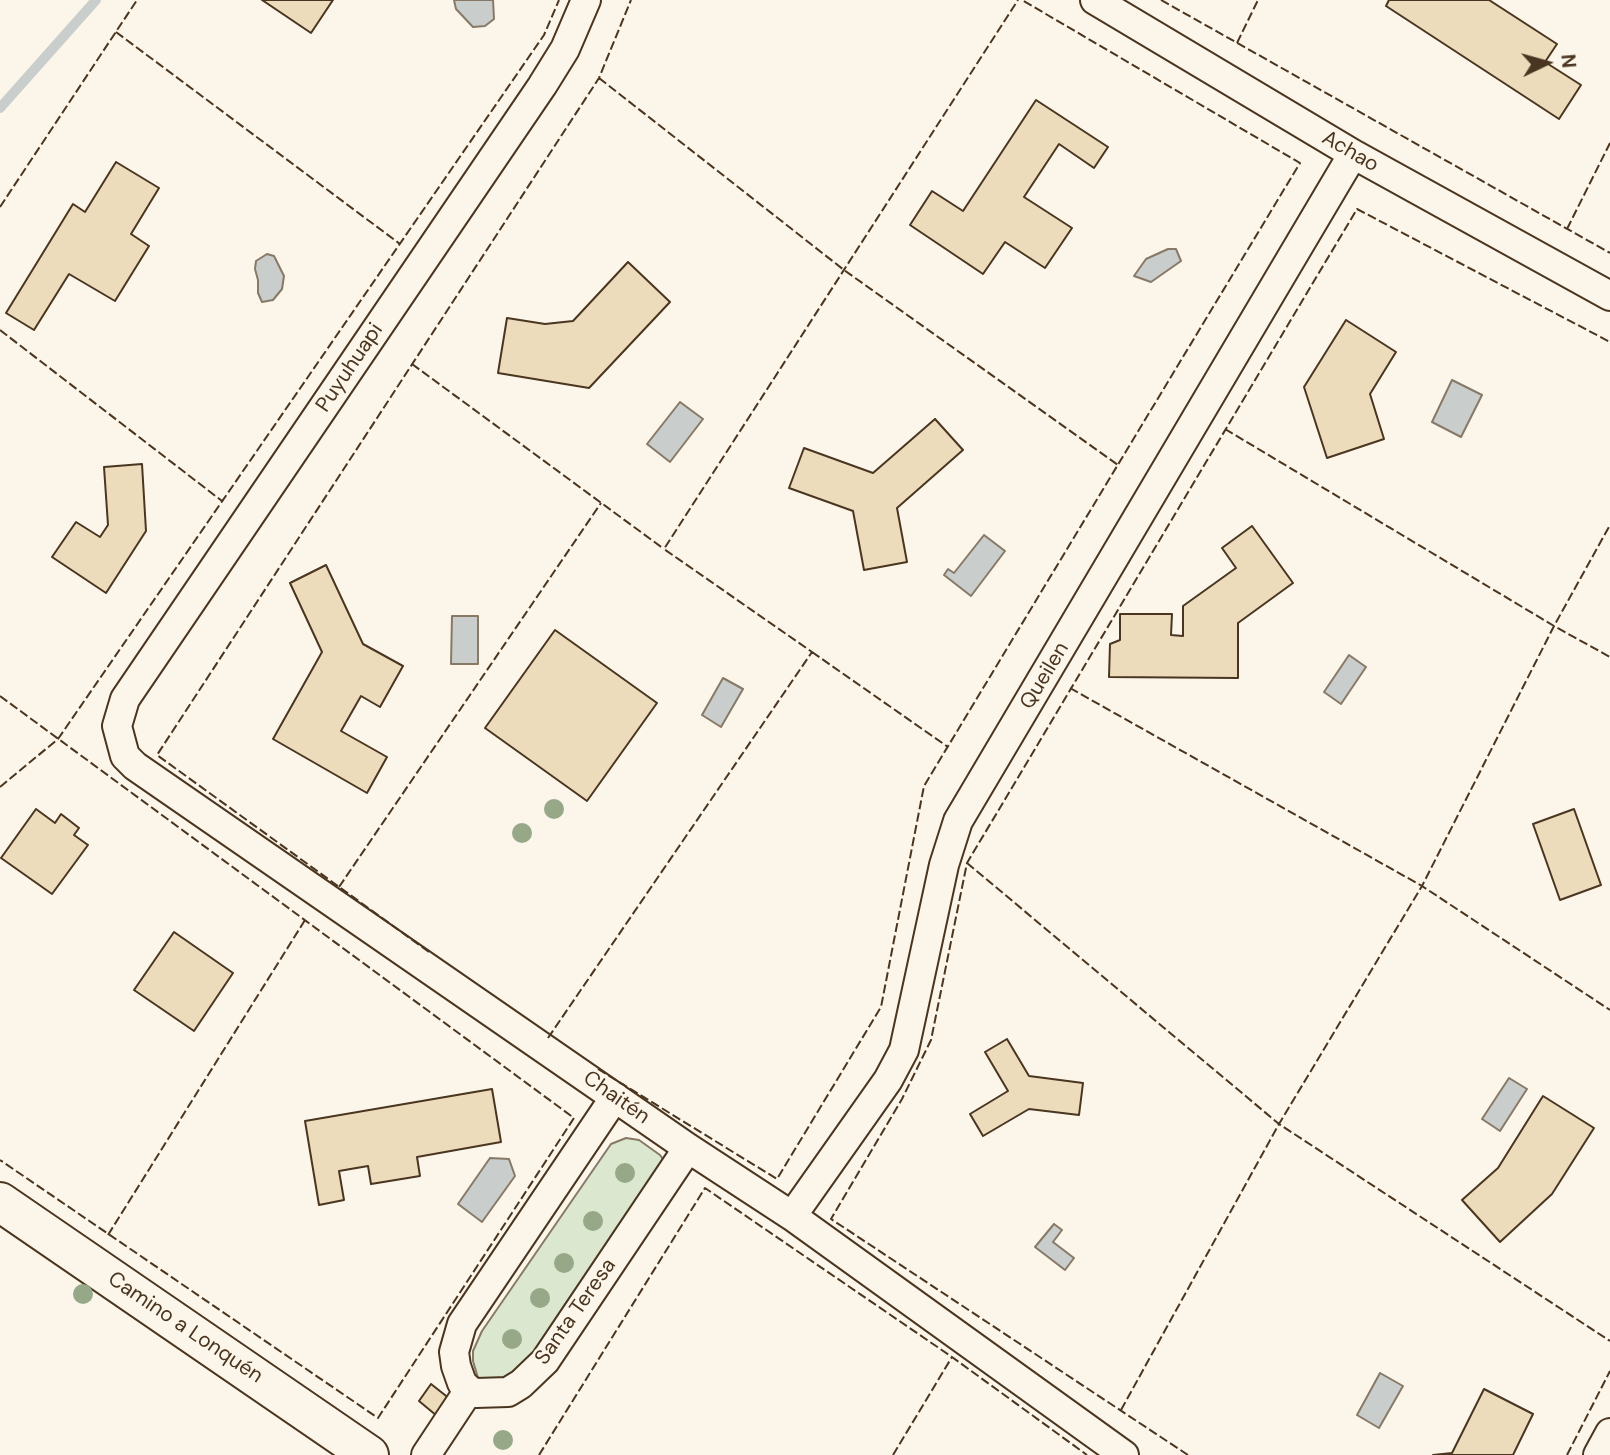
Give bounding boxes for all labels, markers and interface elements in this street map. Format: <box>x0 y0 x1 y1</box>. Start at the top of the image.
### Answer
north arrow <box>1512 28 1582 98</box>
text: N <box>1555 53 1581 69</box>
street label: Achao <box>1317 126 1383 178</box>
street label: Puyuhuapi <box>311 319 389 417</box>
street label: Queilen <box>1015 638 1075 714</box>
street label: Chaitén <box>578 1066 654 1130</box>
street label: Santa Teresa <box>530 1254 622 1370</box>
street label: Camino a Lonquén <box>103 1267 267 1389</box>

